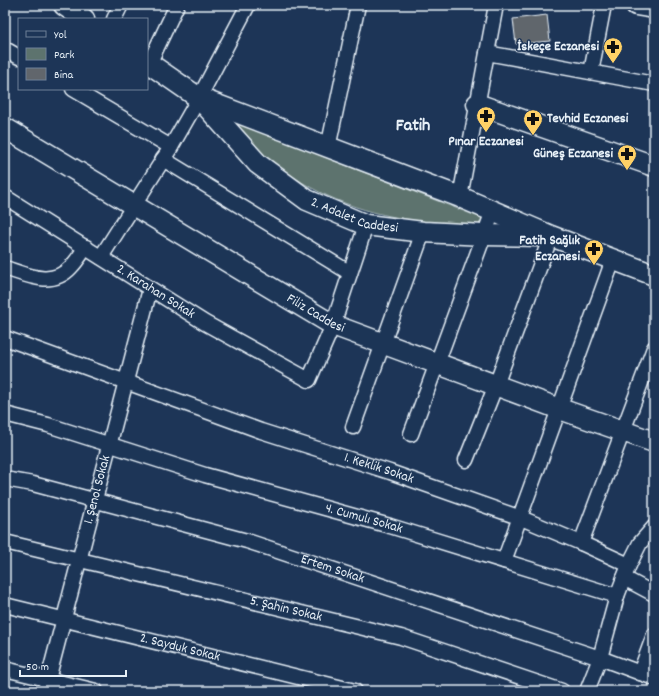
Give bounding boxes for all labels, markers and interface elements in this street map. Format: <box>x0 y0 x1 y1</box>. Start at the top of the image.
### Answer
legend <box>18 18 148 90</box>
text: Yol <box>54 27 67 44</box>
pharmacy icon: İskeçe Eczanesi <box>602 36 624 64</box>
place label: İskeçe Eczanesi <box>517 37 599 57</box>
text: Park <box>54 47 75 64</box>
text: Bina <box>54 67 73 84</box>
pharmacy icon: Pınar Eczanesi <box>475 105 497 133</box>
pharmacy icon: Tevhid Eczanesi <box>522 108 544 136</box>
place label: Tevhid Eczanesi <box>547 109 629 129</box>
district label: Fatih <box>396 114 430 139</box>
place label: Pınar Eczanesi <box>448 132 524 152</box>
pharmacy icon: Güneş Eczanesi <box>616 143 638 171</box>
place label: Güneş Eczanesi <box>533 144 613 164</box>
street label: 2. Adalet Caddesi <box>307 193 400 239</box>
place label: Fatih Sağlık Eczanesi <box>519 231 580 267</box>
pharmacy icon: Fatih Sağlık Eczanesi <box>583 238 605 266</box>
street label: 2. Karahan Sokak <box>112 260 199 324</box>
street label: Filiz Caddesi <box>283 289 348 339</box>
street label: 1. Keklik Sokak <box>341 448 417 490</box>
street label: 1. Şenol Sokak <box>79 453 116 526</box>
street label: 4. Cumulı Sokak <box>323 499 405 539</box>
street label: Ertem Sokak <box>298 549 367 589</box>
street label: 5. Şahin Sokak <box>248 591 324 628</box>
street label: 2. Sayduk Sokak <box>138 628 222 668</box>
scale bar <box>20 652 126 678</box>
text: 50 m <box>26 659 49 676</box>

